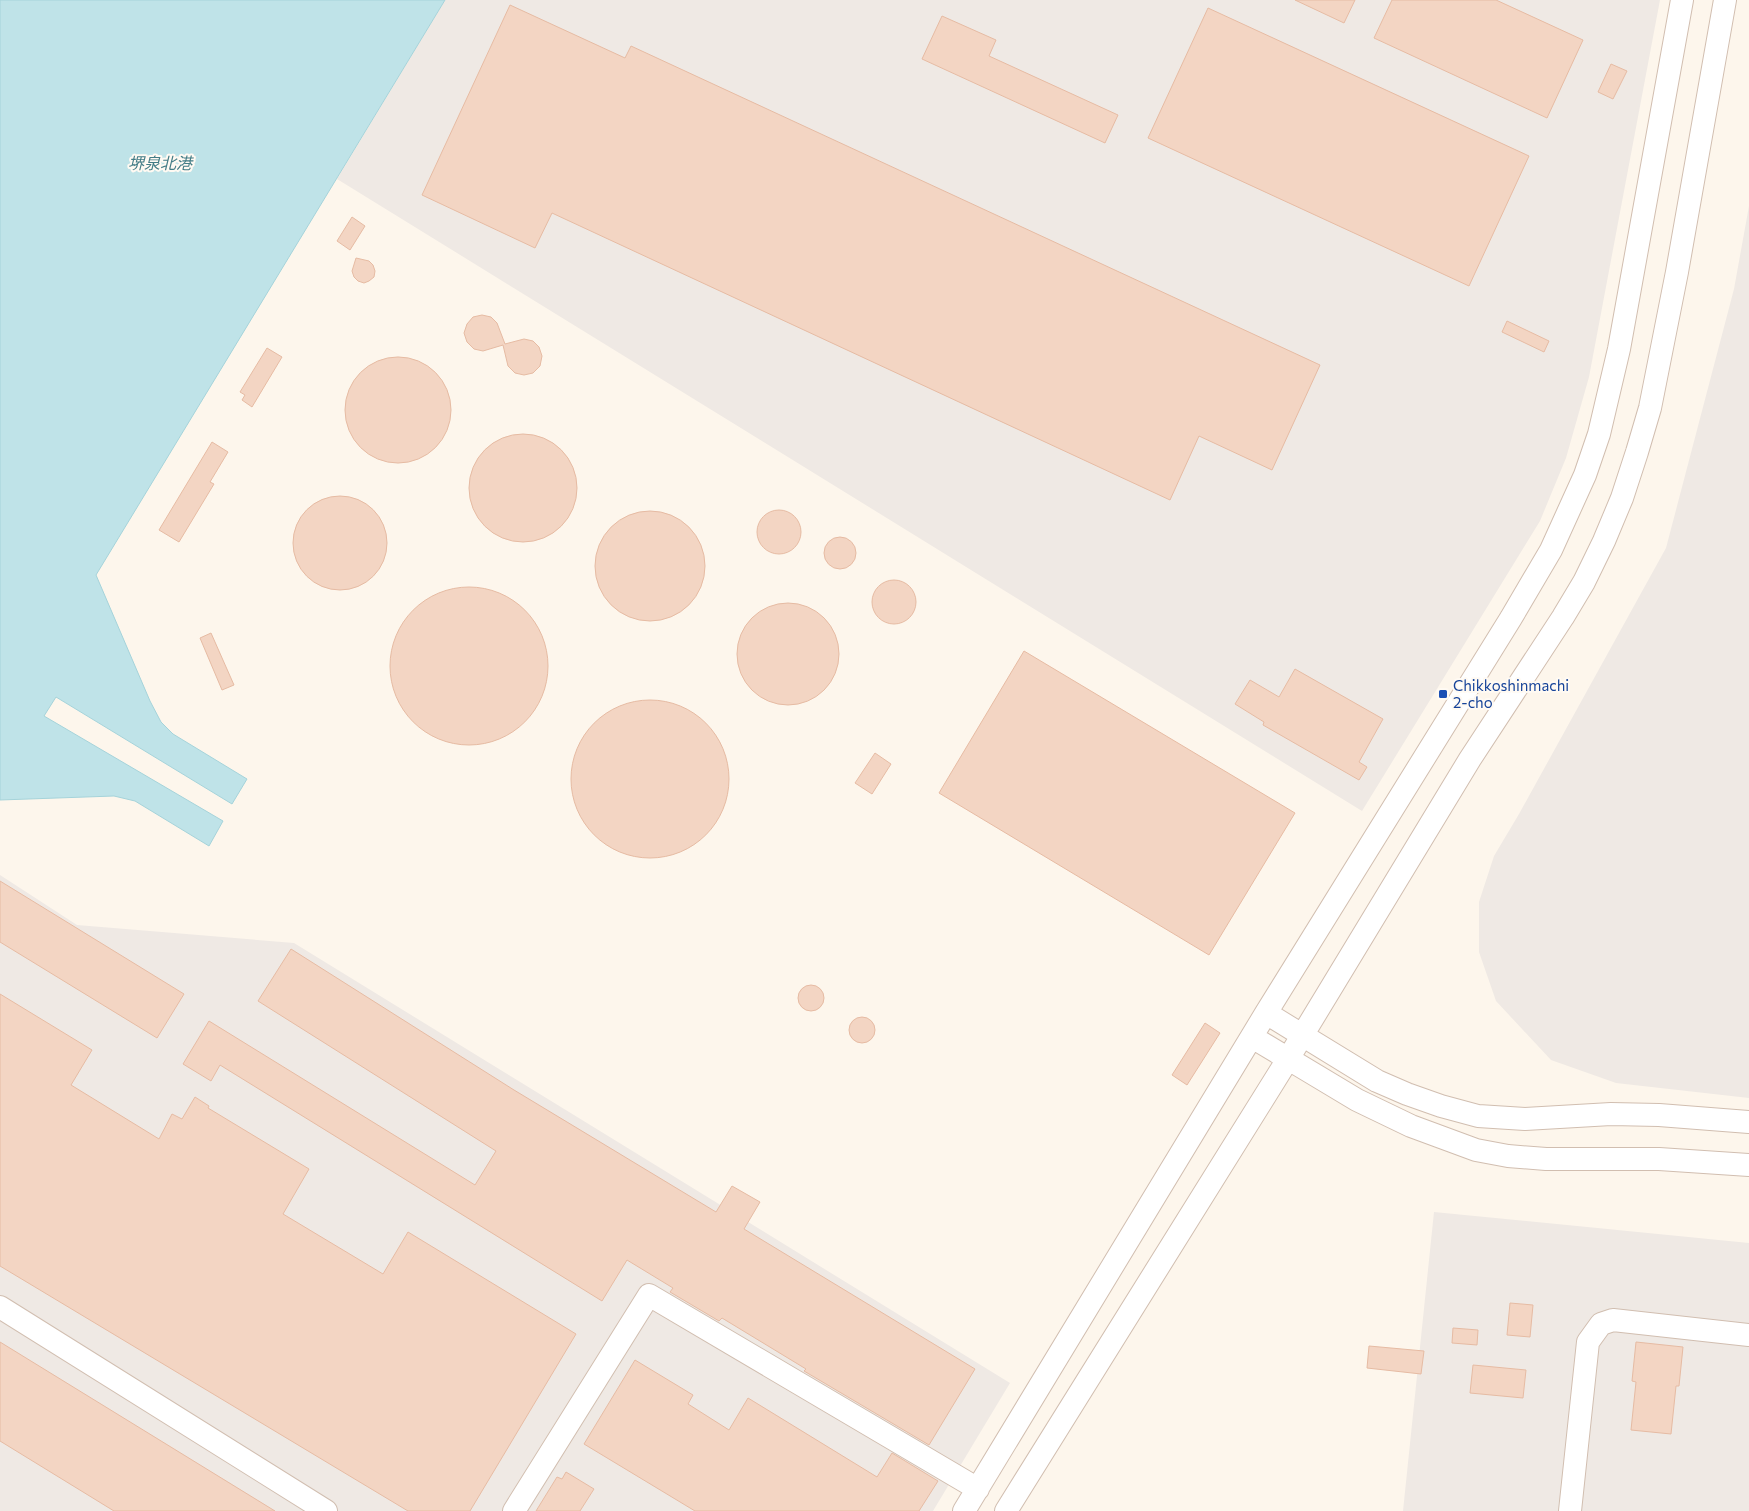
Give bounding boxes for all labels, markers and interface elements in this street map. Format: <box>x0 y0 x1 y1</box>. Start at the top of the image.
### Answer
water label: 堺泉北港 <box>128 153 194 172</box>
place label: Chikkoshinmachi 2-cho <box>1453 676 1569 711</box>
marker: Chikkoshinmachi 2-cho <box>1437 688 1449 700</box>

